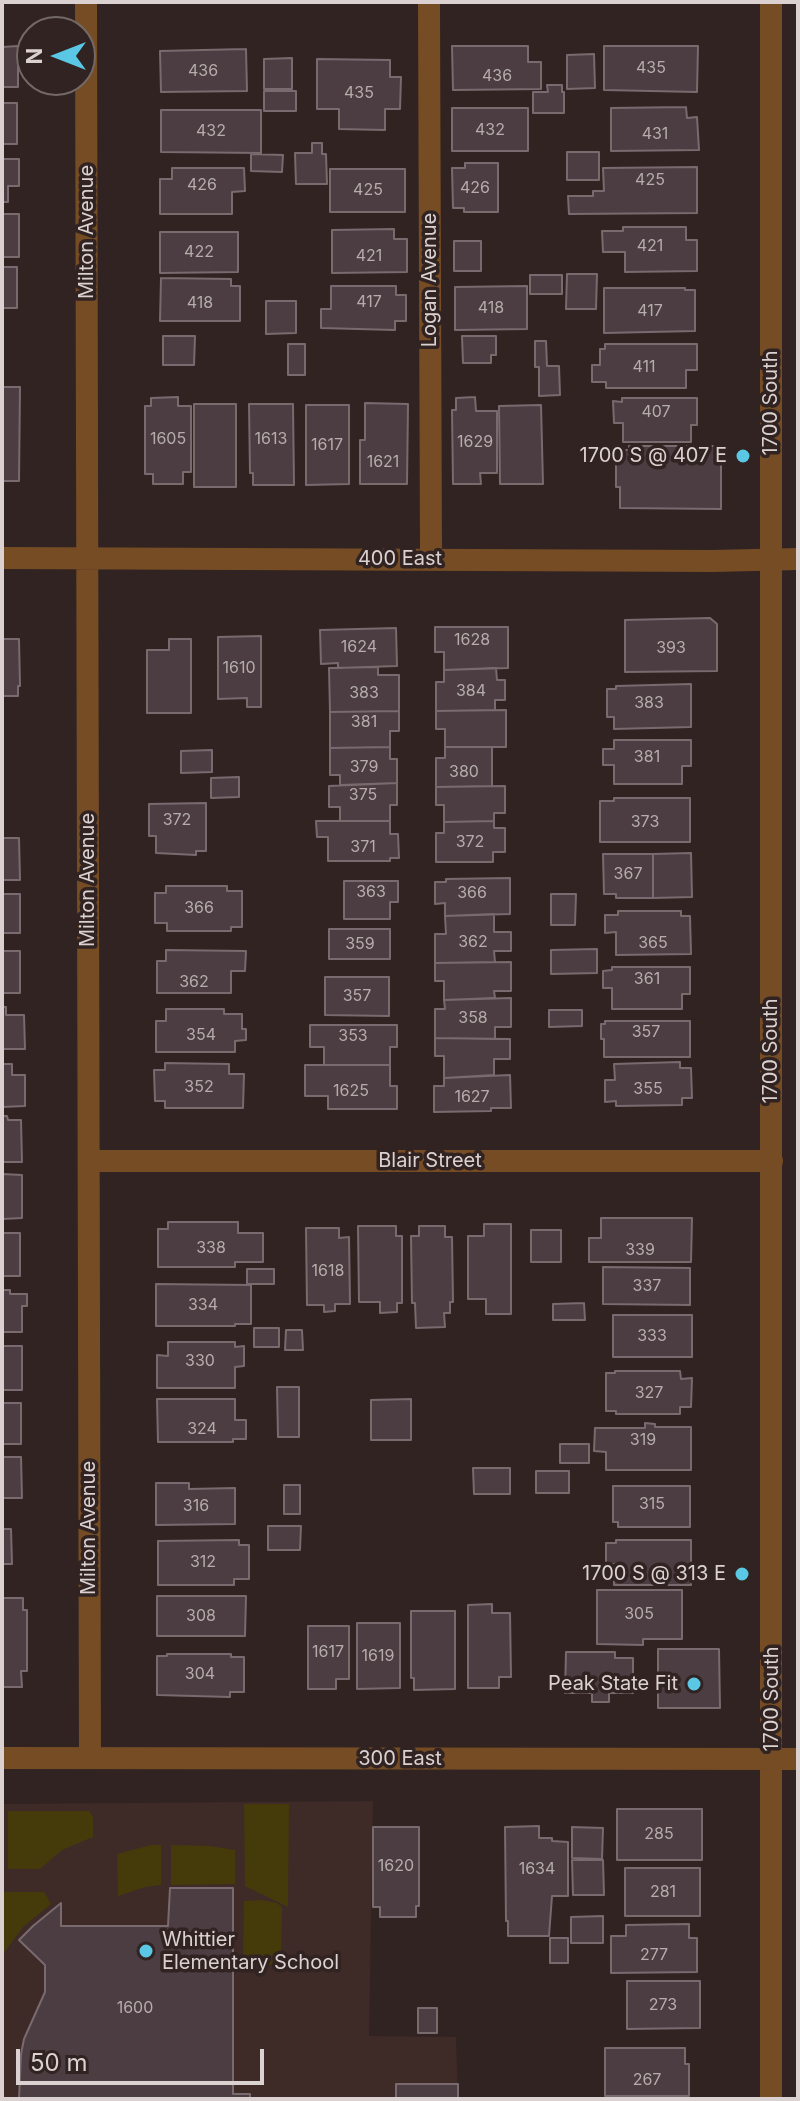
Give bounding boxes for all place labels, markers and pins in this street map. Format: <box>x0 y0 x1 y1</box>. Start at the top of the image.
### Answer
place label: 1700 S @ 407 E <box>579 444 727 468</box>
marker: 1700 S @ 407 E <box>734 447 752 465</box>
place label: 1700 S @ 313 E <box>582 1562 726 1586</box>
marker: 1700 S @ 313 E <box>733 1565 751 1583</box>
place label: Peak State Fit <box>548 1672 678 1696</box>
marker: Peak State Fit <box>685 1675 703 1693</box>
place label: Whittier Elementary School <box>162 1928 339 1975</box>
marker: Whittier Elementary School <box>137 1942 155 1960</box>

